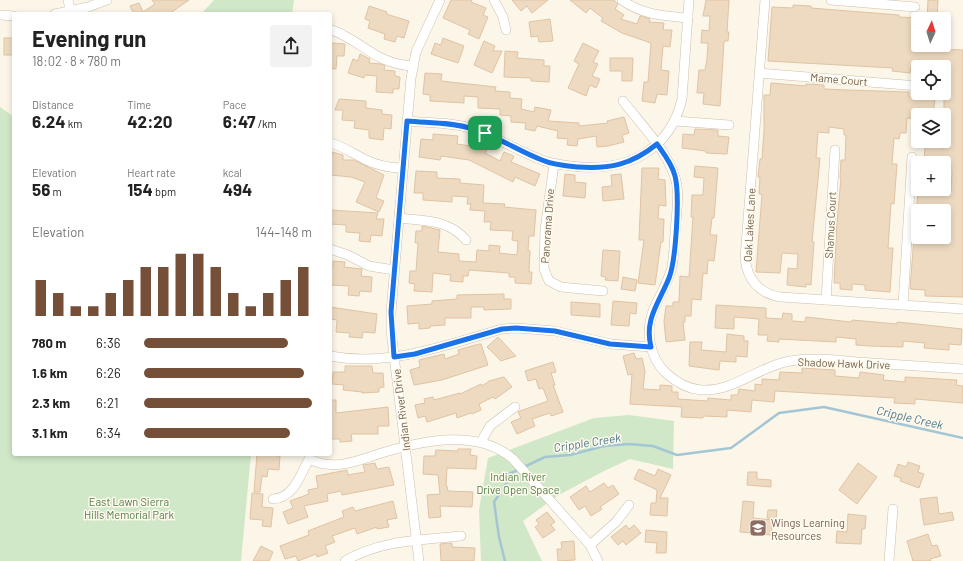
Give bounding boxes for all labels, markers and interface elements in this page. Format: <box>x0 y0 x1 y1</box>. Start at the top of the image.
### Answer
north arrow <box>911 12 951 52</box>
map controls <box>911 12 951 244</box>
text: Evening run <box>32 25 146 51</box>
button: share <box>270 25 312 67</box>
text: 18:02 · 8 × 780 m <box>32 53 121 69</box>
button: locate <box>911 60 951 100</box>
street label: Mame Court <box>810 70 868 88</box>
text: Distance <box>32 98 74 111</box>
text: Time <box>127 98 151 111</box>
text: Pace <box>223 98 246 111</box>
button: layers <box>911 108 951 148</box>
text: 6.24 <box>32 111 66 131</box>
text: 42:20 <box>127 111 173 131</box>
text: 6:47 <box>223 111 255 131</box>
pin <box>468 116 502 150</box>
text: km <box>66 117 82 130</box>
text: /km <box>255 117 277 130</box>
icon: arrive <box>474 122 496 144</box>
button: + <box>911 156 951 196</box>
text: Elevation <box>32 166 76 179</box>
text: Heart rate <box>127 166 176 179</box>
text: kcal <box>223 166 242 179</box>
text: 56 <box>32 179 50 199</box>
text: 154 <box>127 179 153 199</box>
text: 494 <box>223 179 252 199</box>
text: m <box>50 185 62 198</box>
text: bpm <box>153 185 176 198</box>
street label: Panorama Drive <box>538 188 556 264</box>
street label: Oak Lakes Lane <box>741 188 757 262</box>
street label: Shamus Court <box>822 191 838 259</box>
button: − <box>911 204 951 244</box>
text: Elevation <box>32 224 84 240</box>
text: 144–148 m <box>255 224 312 240</box>
text: 780 m <box>32 335 66 351</box>
text: 6:36 <box>96 335 121 351</box>
street label: Shadow Hawk Drive <box>797 355 891 371</box>
text: 1.6 km <box>32 365 67 381</box>
text: 6:26 <box>96 365 121 381</box>
street label: Indian River Drive <box>390 368 412 452</box>
text: 2.3 km <box>32 395 70 411</box>
text: 6:21 <box>96 395 118 411</box>
water label: Cripple Creek <box>875 403 945 431</box>
text: 3.1 km <box>32 425 68 441</box>
text: 6:34 <box>96 425 121 441</box>
water label: Cripple Creek <box>552 430 622 454</box>
park label: Indian River Drive Open Space <box>476 470 560 496</box>
park label: East Lawn Sierra Hills Memorial Park <box>84 495 175 521</box>
place label: Wings Learning Resources <box>771 516 845 542</box>
school or university icon: Wings Learning Resources <box>748 518 768 538</box>

